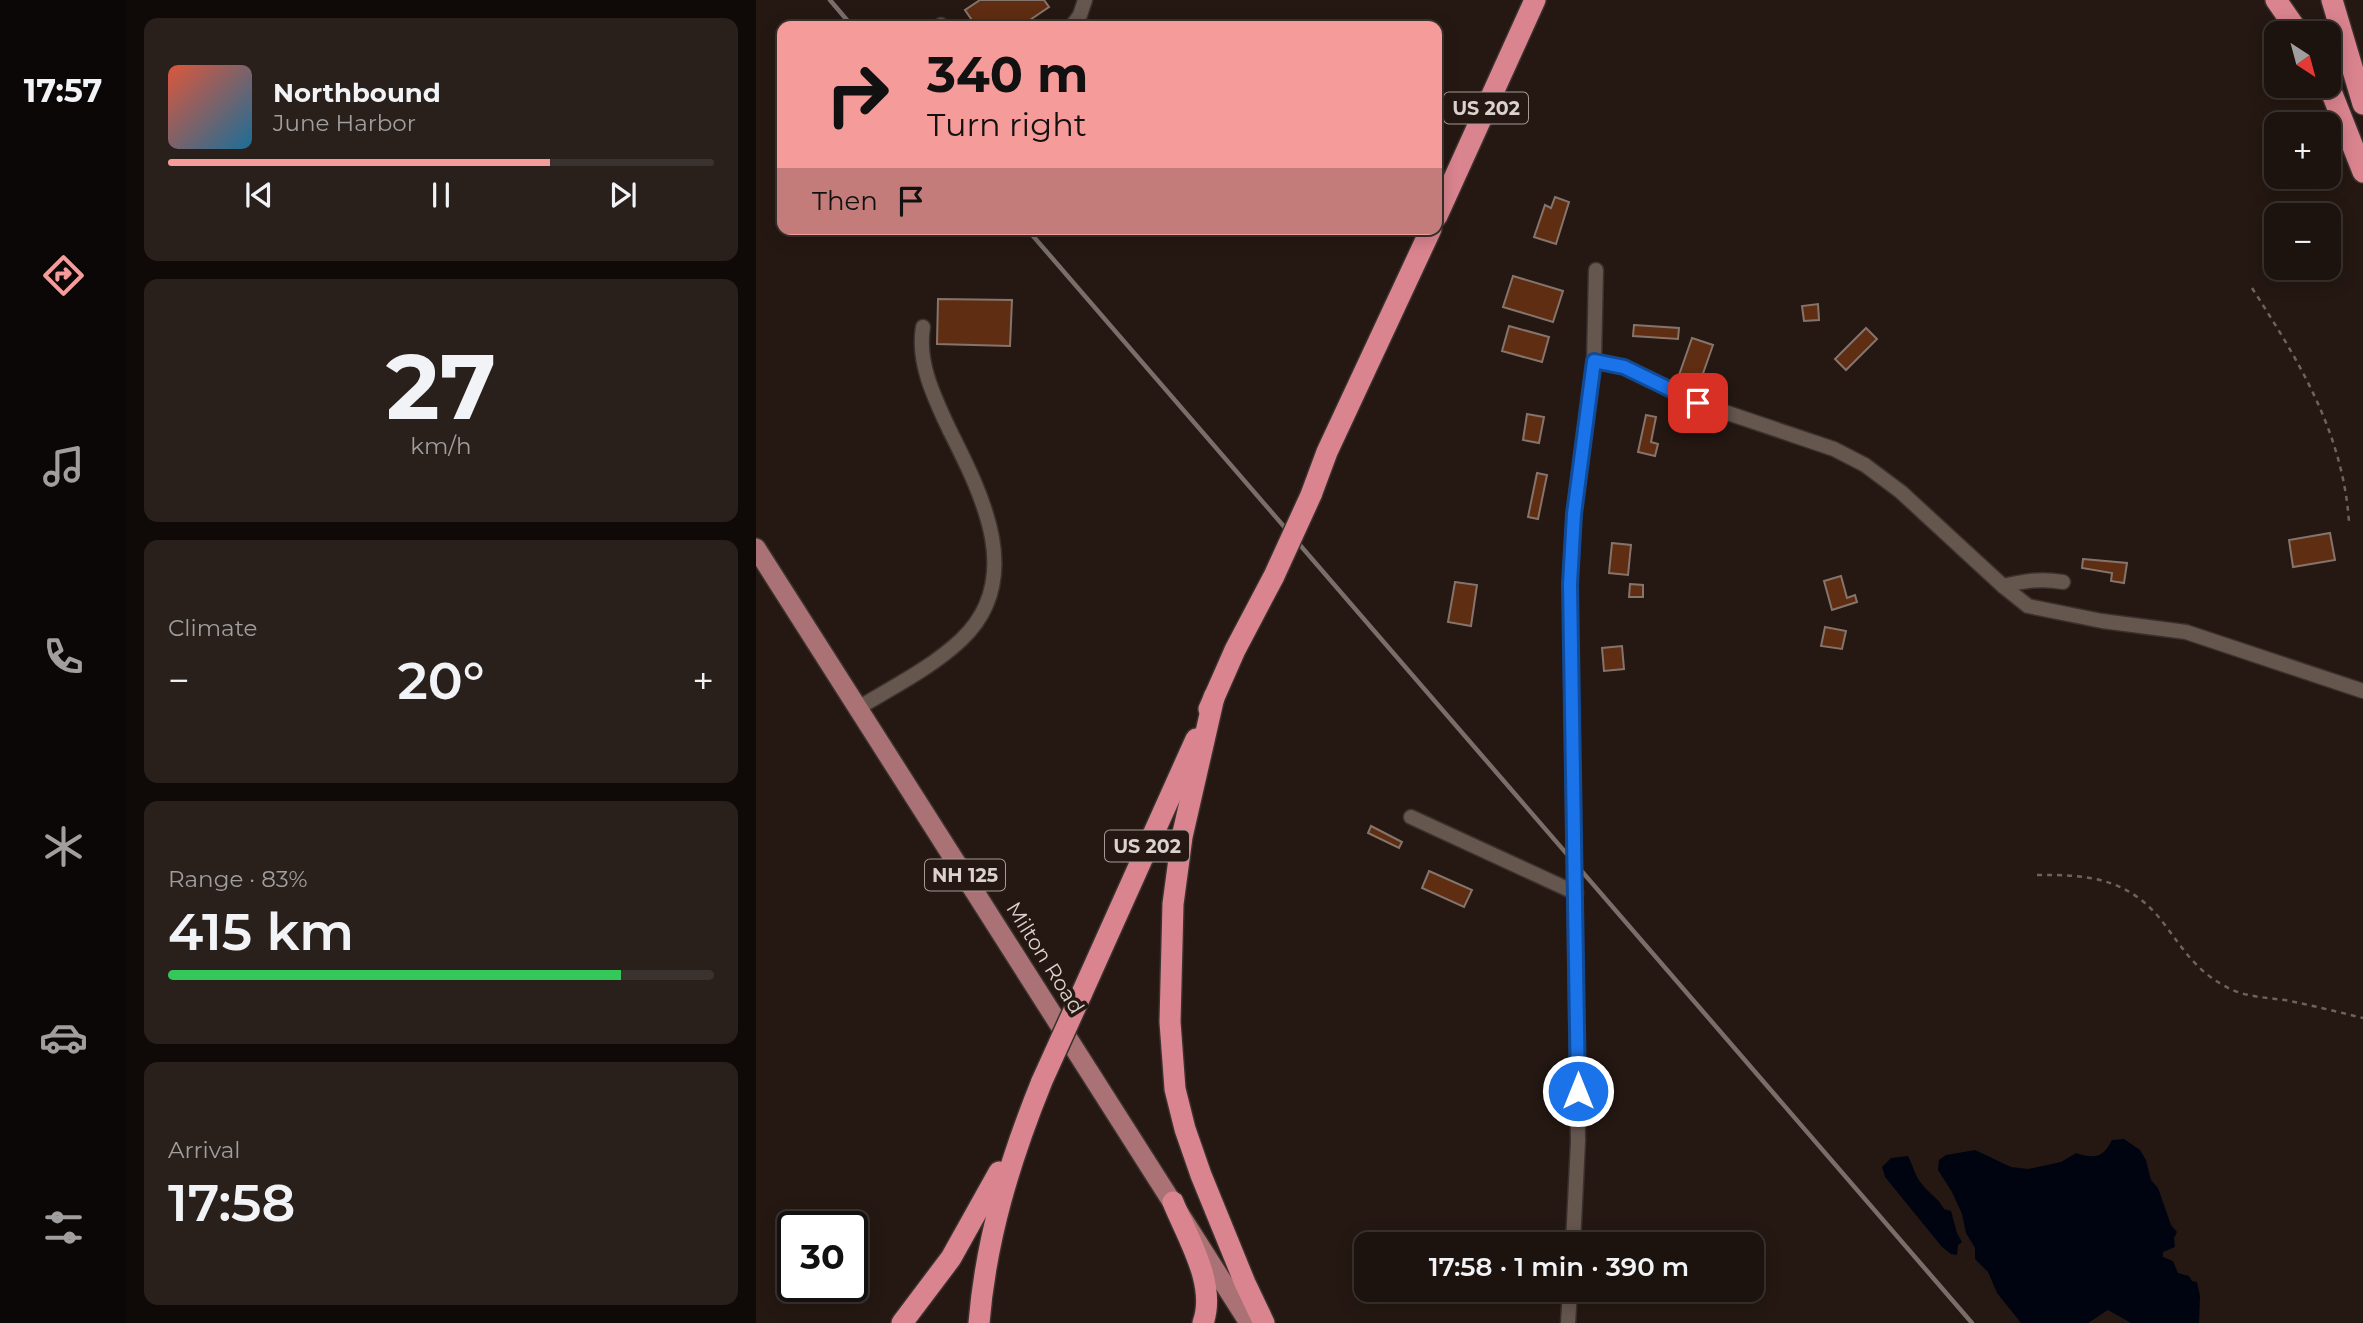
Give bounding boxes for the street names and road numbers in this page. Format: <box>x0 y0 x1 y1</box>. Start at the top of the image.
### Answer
road number: US 202 <box>1444 92 1528 124</box>
road number: US 202 <box>1105 831 1189 862</box>
road number: NH 125 <box>925 860 1005 890</box>
street label: Milton Road <box>1001 897 1090 1018</box>

